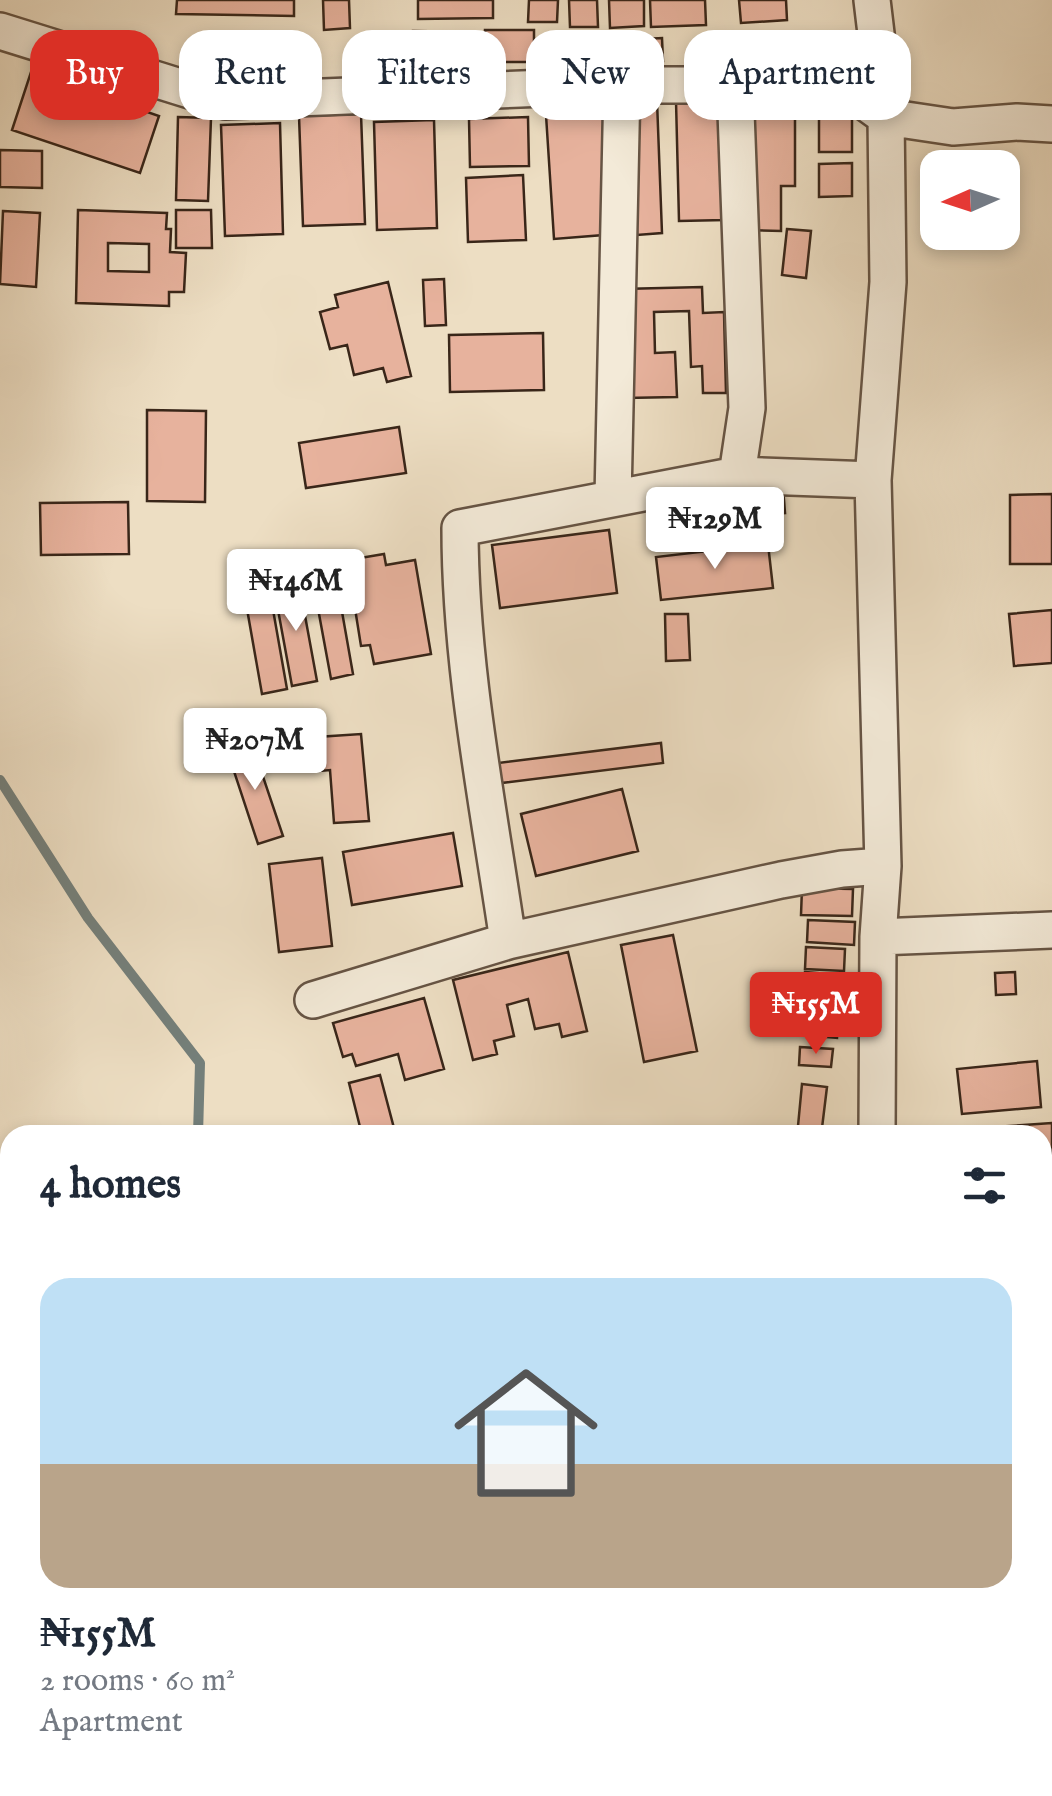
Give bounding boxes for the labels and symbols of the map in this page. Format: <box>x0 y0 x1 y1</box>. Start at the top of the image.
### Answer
north arrow <box>920 150 1020 250</box>
pin: ₦129M <box>645 487 785 572</box>
pin: ₦146M <box>226 549 366 634</box>
pin: ₦207M <box>185 708 325 793</box>
pin: ₦155M <box>746 972 886 1057</box>

